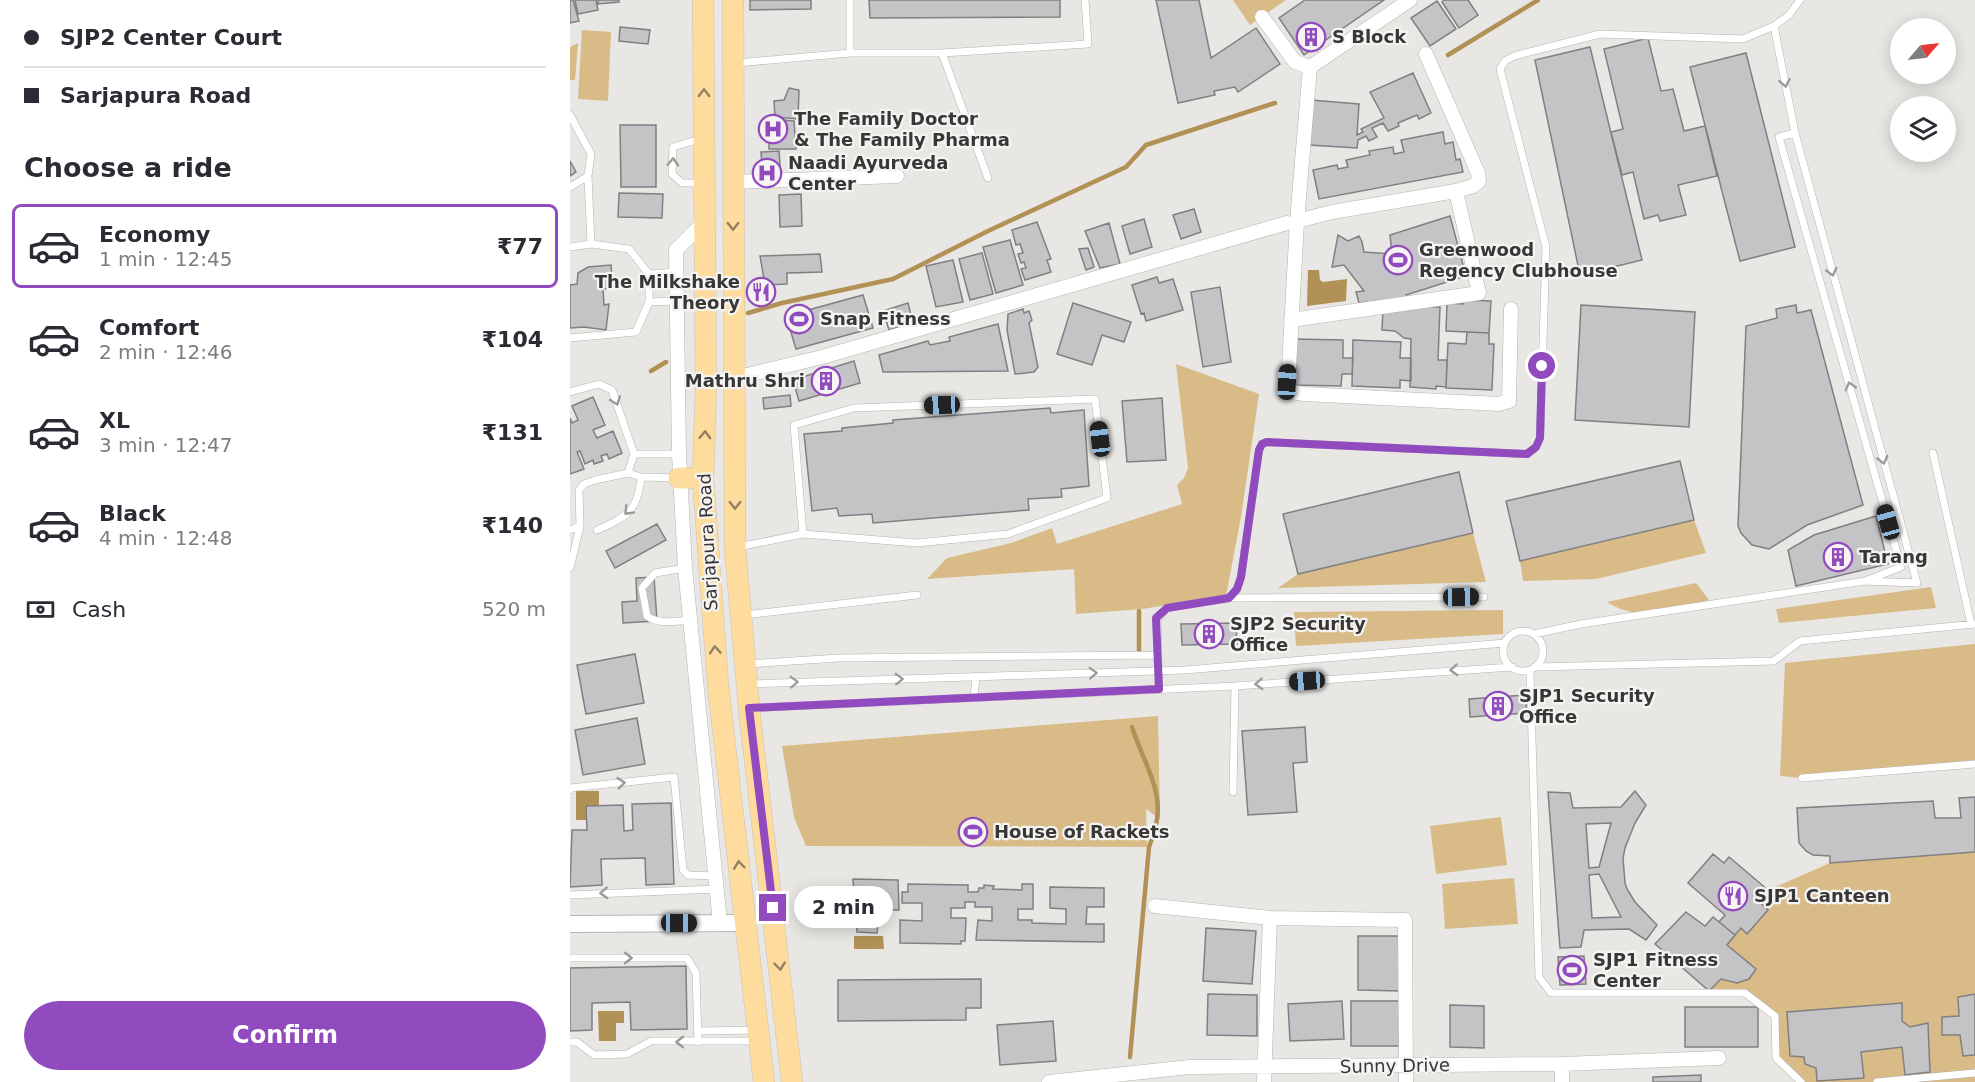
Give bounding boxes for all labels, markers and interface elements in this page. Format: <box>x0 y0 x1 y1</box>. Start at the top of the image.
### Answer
north arrow <box>1890 18 1956 84</box>
map controls <box>1890 18 1956 162</box>
building icon: S Block <box>1295 21 1327 53</box>
text: SJP2 Center Court <box>60 25 282 50</box>
place label: S Block <box>1332 26 1407 47</box>
one-way arrow <box>1778 78 1791 88</box>
text: Sarjapura Road <box>60 83 251 108</box>
one-way arrow <box>698 88 710 97</box>
button: layers <box>1890 96 1956 162</box>
place label: The Family Doctor & The Family Pharma <box>794 108 1010 150</box>
hospital icon: The Family Doctor & The Family Pharma <box>757 113 789 145</box>
text: Choose a ride <box>24 152 232 183</box>
place label: Naadi Ayurveda Center <box>788 152 948 194</box>
hospital icon: Naadi Ayurveda Center <box>751 157 783 189</box>
one-way arrow <box>666 158 679 167</box>
icon: car <box>27 219 81 273</box>
text: Economy <box>99 222 210 247</box>
one-way arrow <box>727 222 739 231</box>
text: ₹77 <box>497 234 543 259</box>
place label: Greenwood Regency Clubhouse <box>1419 239 1618 281</box>
sports icon: Greenwood Regency Clubhouse <box>1382 244 1414 276</box>
text: 1 min · 12:45 <box>99 247 233 271</box>
one-way arrow <box>1825 267 1838 277</box>
place label: The Milkshake Theory <box>595 271 740 313</box>
restaurant icon: The Milkshake Theory <box>745 276 777 308</box>
sports icon: Snap Fitness <box>783 303 815 335</box>
place label: Snap Fitness <box>820 308 951 329</box>
icon: car <box>27 312 81 366</box>
text: Comfort <box>99 315 199 340</box>
text: ₹104 <box>482 327 543 352</box>
text: 2 min · 12:46 <box>99 340 233 364</box>
route start <box>1528 352 1555 379</box>
car <box>1277 364 1297 400</box>
building icon: Mathru Shri <box>810 365 842 397</box>
place label: Mathru Shri <box>685 370 805 391</box>
one-way arrow <box>1845 381 1857 392</box>
one-way arrow <box>608 395 621 406</box>
car <box>924 395 960 415</box>
icon: car <box>27 405 81 459</box>
text: XL <box>99 408 130 433</box>
text: ₹131 <box>482 420 543 445</box>
car <box>1089 420 1111 458</box>
one-way arrow <box>698 430 711 439</box>
text: 3 min · 12:47 <box>99 433 233 457</box>
one-way arrow <box>1876 455 1889 465</box>
street label: Sarjapura Road <box>693 473 722 612</box>
icon: car <box>27 498 81 552</box>
text: Black <box>99 501 166 526</box>
one-way arrow <box>729 501 741 510</box>
car <box>1874 502 1902 542</box>
one-way arrow <box>625 504 636 515</box>
text: ₹140 <box>482 513 543 538</box>
text: 4 min · 12:48 <box>99 526 233 550</box>
building icon: Tarang <box>1822 541 1854 573</box>
place label: Tarang <box>1859 546 1928 567</box>
car <box>1443 588 1479 606</box>
icon: cash <box>24 593 57 626</box>
text: Cash <box>72 597 126 622</box>
text: 520 m <box>482 597 546 621</box>
place label: SJP2 Security Office <box>1230 613 1366 655</box>
building icon: SJP2 Security Office <box>1193 618 1225 650</box>
one-way arrow <box>709 646 722 655</box>
one-way arrow <box>1449 664 1458 677</box>
one-way arrow <box>1089 666 1098 679</box>
car <box>1288 671 1326 691</box>
one-way arrow <box>894 673 903 685</box>
one-way arrow <box>789 676 798 688</box>
one-way arrow <box>1255 677 1264 690</box>
place label: SJP1 Security Office <box>1519 685 1655 727</box>
building icon: SJP1 Security Office <box>1482 690 1514 722</box>
one-way arrow <box>617 777 626 790</box>
sports icon: House of Rackets <box>957 816 989 848</box>
place label: House of Rackets <box>994 821 1170 842</box>
one-way arrow <box>734 860 746 870</box>
restaurant icon: SJP1 Canteen <box>1717 880 1749 912</box>
place label: SJP1 Canteen <box>1754 885 1890 906</box>
one-way arrow <box>600 887 609 900</box>
callout: 2 min <box>794 887 893 929</box>
route end <box>759 894 786 921</box>
text: 2 min <box>812 895 875 919</box>
car <box>661 914 697 932</box>
place label: SJP1 Fitness Center <box>1593 949 1718 991</box>
one-way arrow <box>624 952 633 964</box>
sports icon: SJP1 Fitness Center <box>1556 954 1588 986</box>
one-way arrow <box>773 962 786 971</box>
button: Confirm <box>24 1001 546 1070</box>
one-way arrow <box>675 1036 684 1048</box>
street label: Sunny Drive <box>1340 1054 1450 1077</box>

